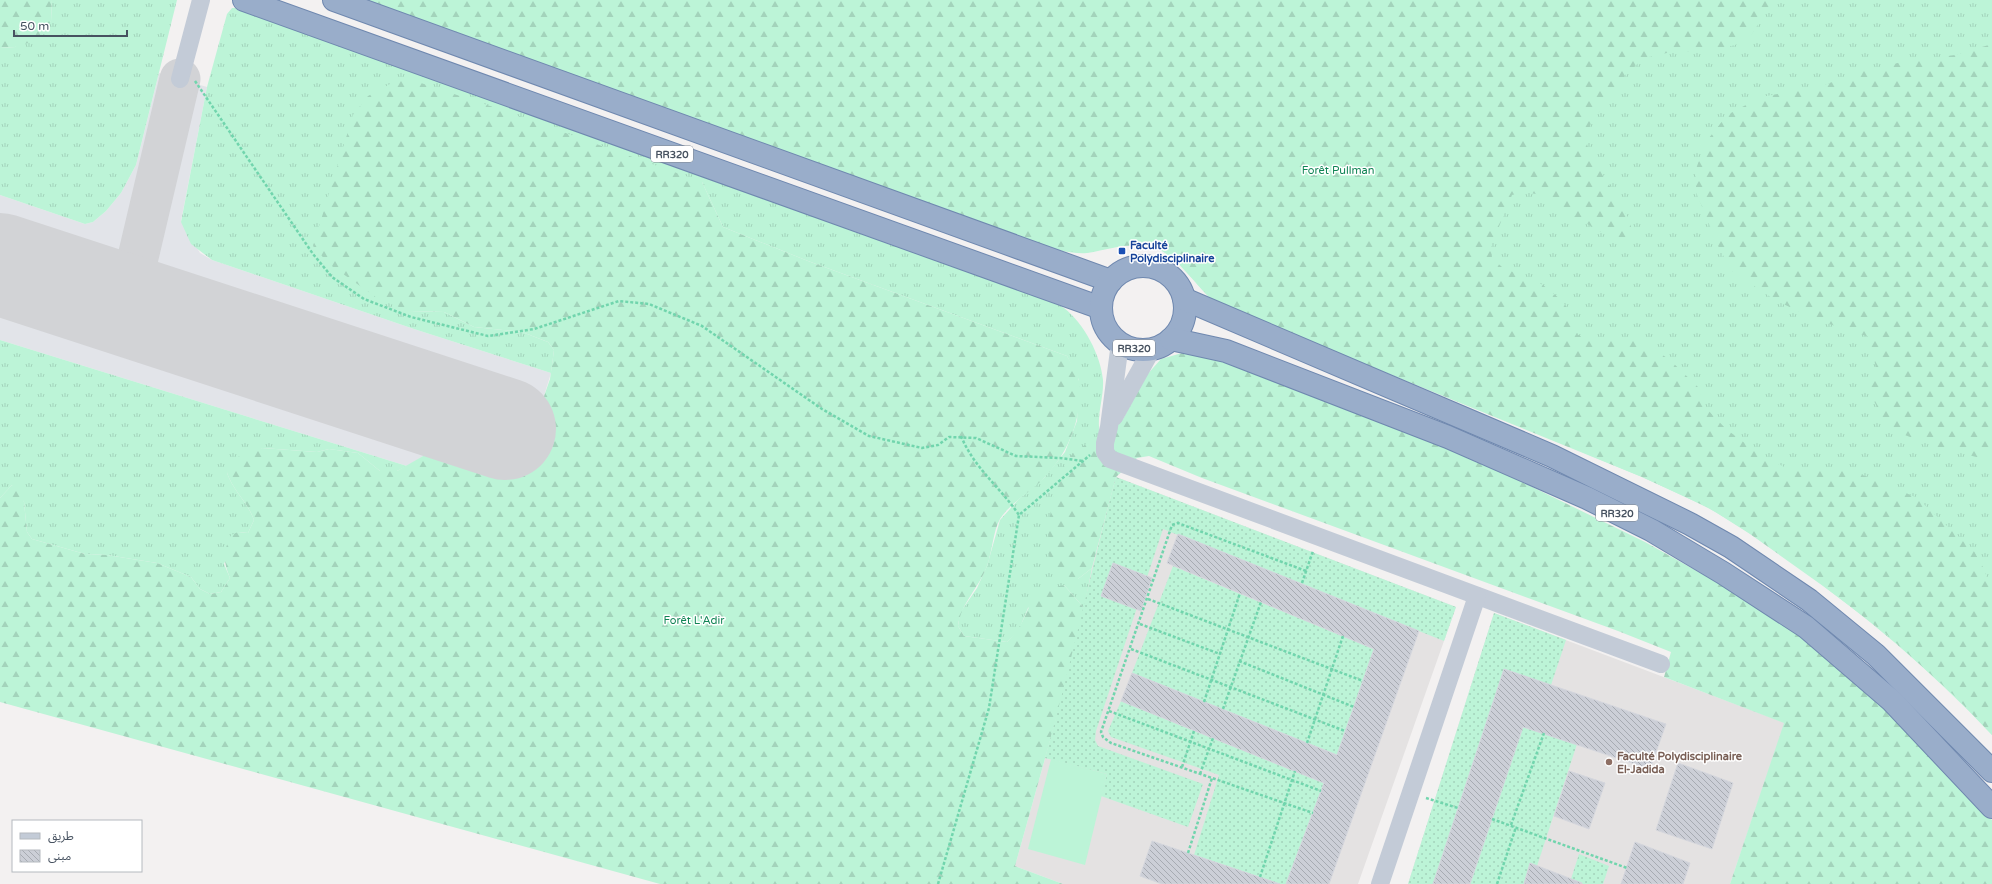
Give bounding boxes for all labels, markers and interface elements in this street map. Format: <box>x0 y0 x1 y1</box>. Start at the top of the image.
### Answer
scale bar <box>14 12 127 38</box>
text: 50 m <box>20 19 49 33</box>
road number: RR320 <box>651 146 693 162</box>
park label: Forêt Pullman <box>1302 164 1374 177</box>
place label: Faculté Polydisciplinaire <box>1130 239 1215 266</box>
marker: Faculté Polydisciplinaire <box>1117 246 1127 256</box>
road number: RR320 <box>1113 340 1155 356</box>
road number: RR320 <box>1596 505 1638 521</box>
park label: Forêt L'Adir <box>663 614 725 627</box>
place label: Faculté Polydisciplinaire El-Jadida <box>1617 750 1743 776</box>
marker: Faculté Polydisciplinaire El-Jadida <box>1604 757 1614 767</box>
legend <box>12 820 142 872</box>
text: طريق <box>48 829 74 844</box>
text: مبنى <box>48 849 71 863</box>

